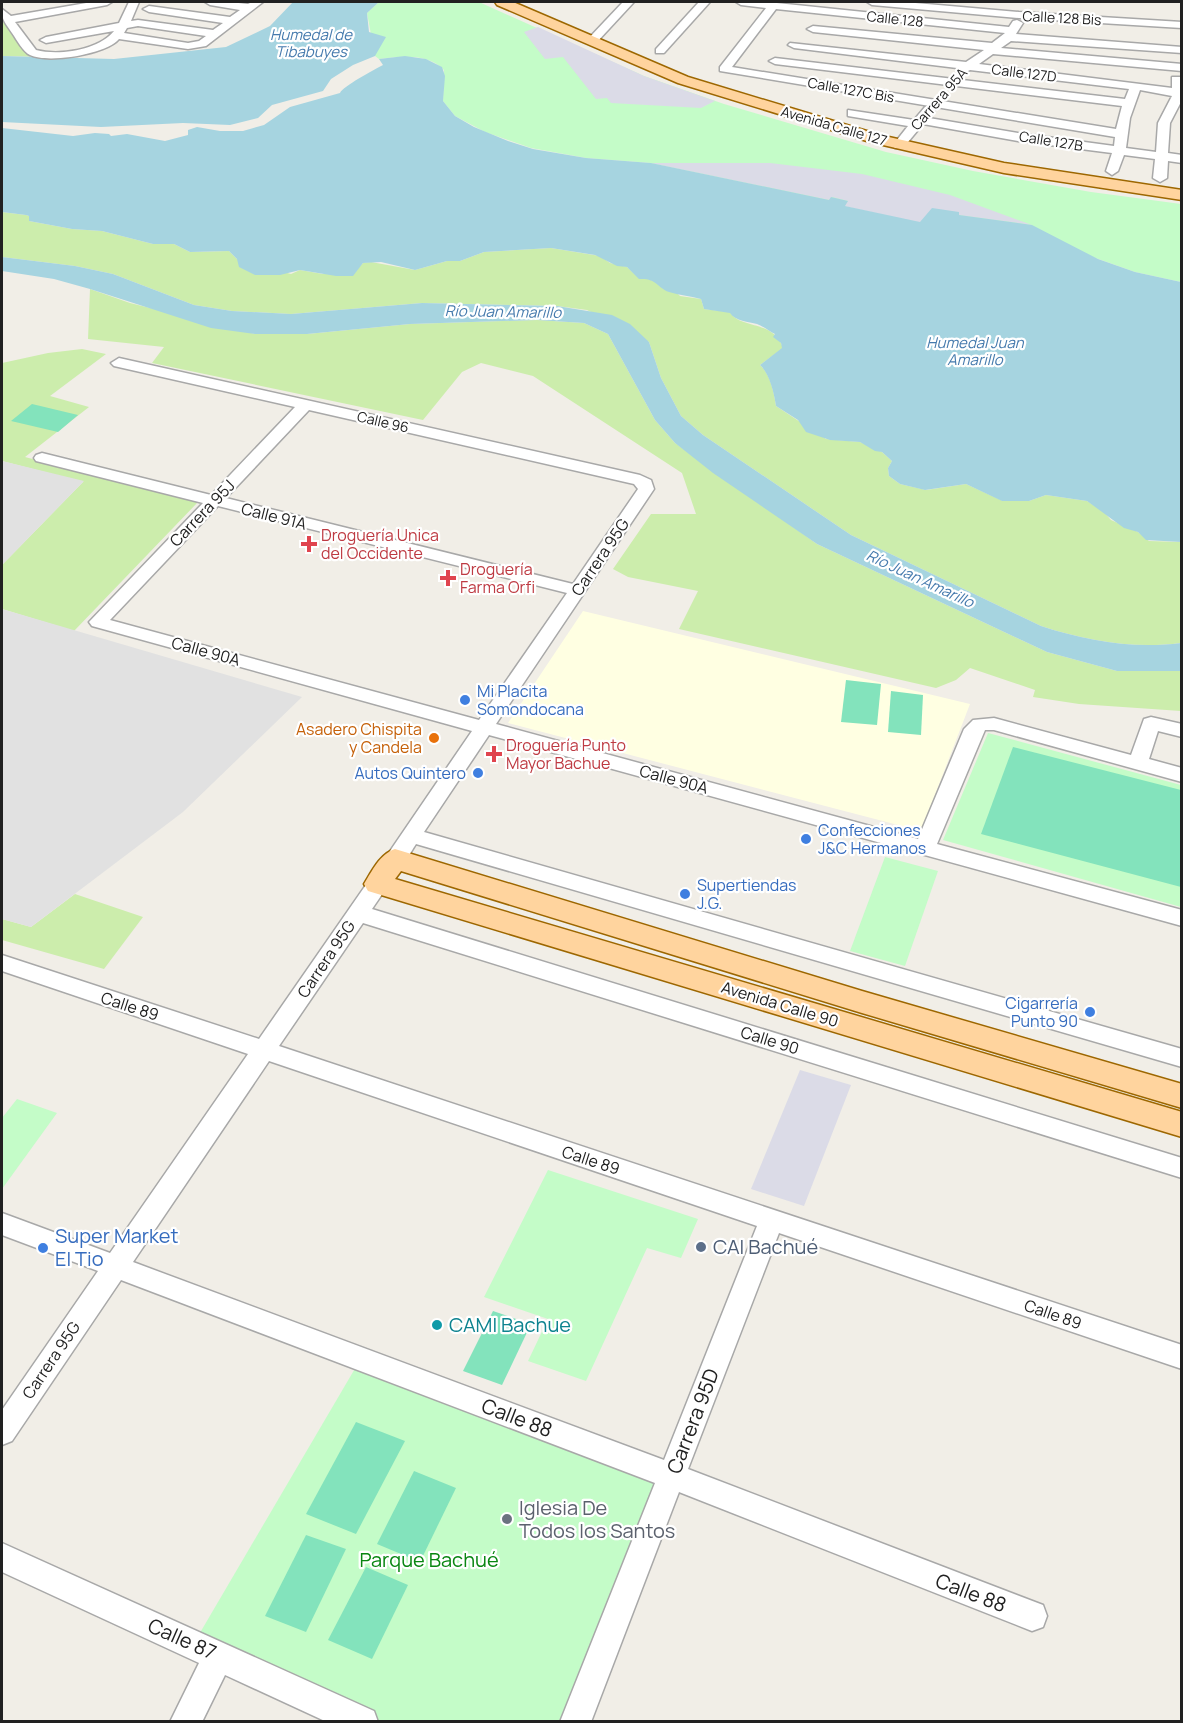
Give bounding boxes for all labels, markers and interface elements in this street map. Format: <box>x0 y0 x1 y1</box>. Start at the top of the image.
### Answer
street label: Calle 128 <box>866 6 924 31</box>
street label: Calle 128 Bis <box>1022 6 1102 29</box>
water label: Humedal de Tibabuyes <box>270 24 353 62</box>
street label: Calle 127D <box>991 59 1058 86</box>
street label: Carrera 95A <box>906 63 971 134</box>
street label: Calle 127C Bis <box>806 73 896 106</box>
street label: Avenida Calle 127 <box>779 101 889 150</box>
street label: Calle 127B <box>1018 126 1085 155</box>
water label: Río Juan Amarillo <box>445 300 562 323</box>
water label: Humedal Juan Amarillo <box>926 332 1025 370</box>
street label: Calle 96 <box>355 406 411 437</box>
street label: Carrera 95J <box>164 475 240 551</box>
street label: Calle 91A <box>239 497 309 535</box>
street label: Carrera 95G <box>566 514 634 600</box>
place label: Droguería Unica del Occidente <box>321 524 439 564</box>
marker: Droguería Unica del Occidente <box>302 537 316 551</box>
water label: Río Juan Amarillo <box>863 544 978 613</box>
place label: Droguería Farma Orfi <box>460 558 535 598</box>
marker: Droguería Farma Orfi <box>441 571 455 585</box>
street label: Calle 90A <box>169 631 243 671</box>
place label: Mi Placita Somondocana <box>477 680 584 720</box>
marker: Mi Placita Somondocana <box>458 693 472 707</box>
place label: Asadero Chispita y Candela <box>296 718 422 758</box>
marker: Asadero Chispita y Candela <box>427 731 441 745</box>
place label: Droguería Punto Mayor Bachue <box>506 734 626 774</box>
marker: Droguería Punto Mayor Bachue <box>487 747 501 761</box>
street label: Calle 90A <box>637 759 711 799</box>
place label: Autos Quintero <box>354 762 466 784</box>
marker: Autos Quintero <box>471 766 485 780</box>
place label: Confecciones J&C Hermanos <box>818 819 926 859</box>
marker: Confecciones J&C Hermanos <box>799 832 813 846</box>
place label: Supertiendas J.G. <box>697 874 796 914</box>
marker: Supertiendas J.G. <box>678 887 692 901</box>
street label: Carrera 95G <box>292 916 360 1002</box>
street label: Avenida Calle 90 <box>719 976 841 1032</box>
street label: Calle 89 <box>98 986 162 1026</box>
place label: Cigarrería Punto 90 <box>1005 992 1078 1032</box>
marker: Cigarrería Punto 90 <box>1083 1005 1097 1019</box>
street label: Calle 90 <box>738 1021 802 1059</box>
street label: Calle 89 <box>559 1140 623 1180</box>
place label: Super Market El Tio <box>55 1222 179 1272</box>
place label: CAI Bachué <box>713 1233 818 1260</box>
marker: CAI Bachué <box>694 1240 708 1254</box>
marker: Super Market El Tio <box>36 1241 50 1255</box>
street label: Calle 89 <box>1021 1294 1085 1334</box>
place label: CAMI Bachue <box>449 1311 571 1338</box>
street label: Carrera 95G <box>17 1317 85 1403</box>
marker: CAMI Bachue <box>430 1318 444 1332</box>
street label: Carrera 95D <box>660 1364 725 1477</box>
street label: Calle 88 <box>478 1392 556 1443</box>
place label: Iglesia De Todos los Santos <box>519 1494 675 1544</box>
marker: Iglesia De Todos los Santos <box>500 1512 514 1526</box>
park label: Parque Bachué <box>359 1546 499 1573</box>
street label: Calle 88 <box>932 1567 1010 1618</box>
street label: Calle 87 <box>144 1612 221 1666</box>

